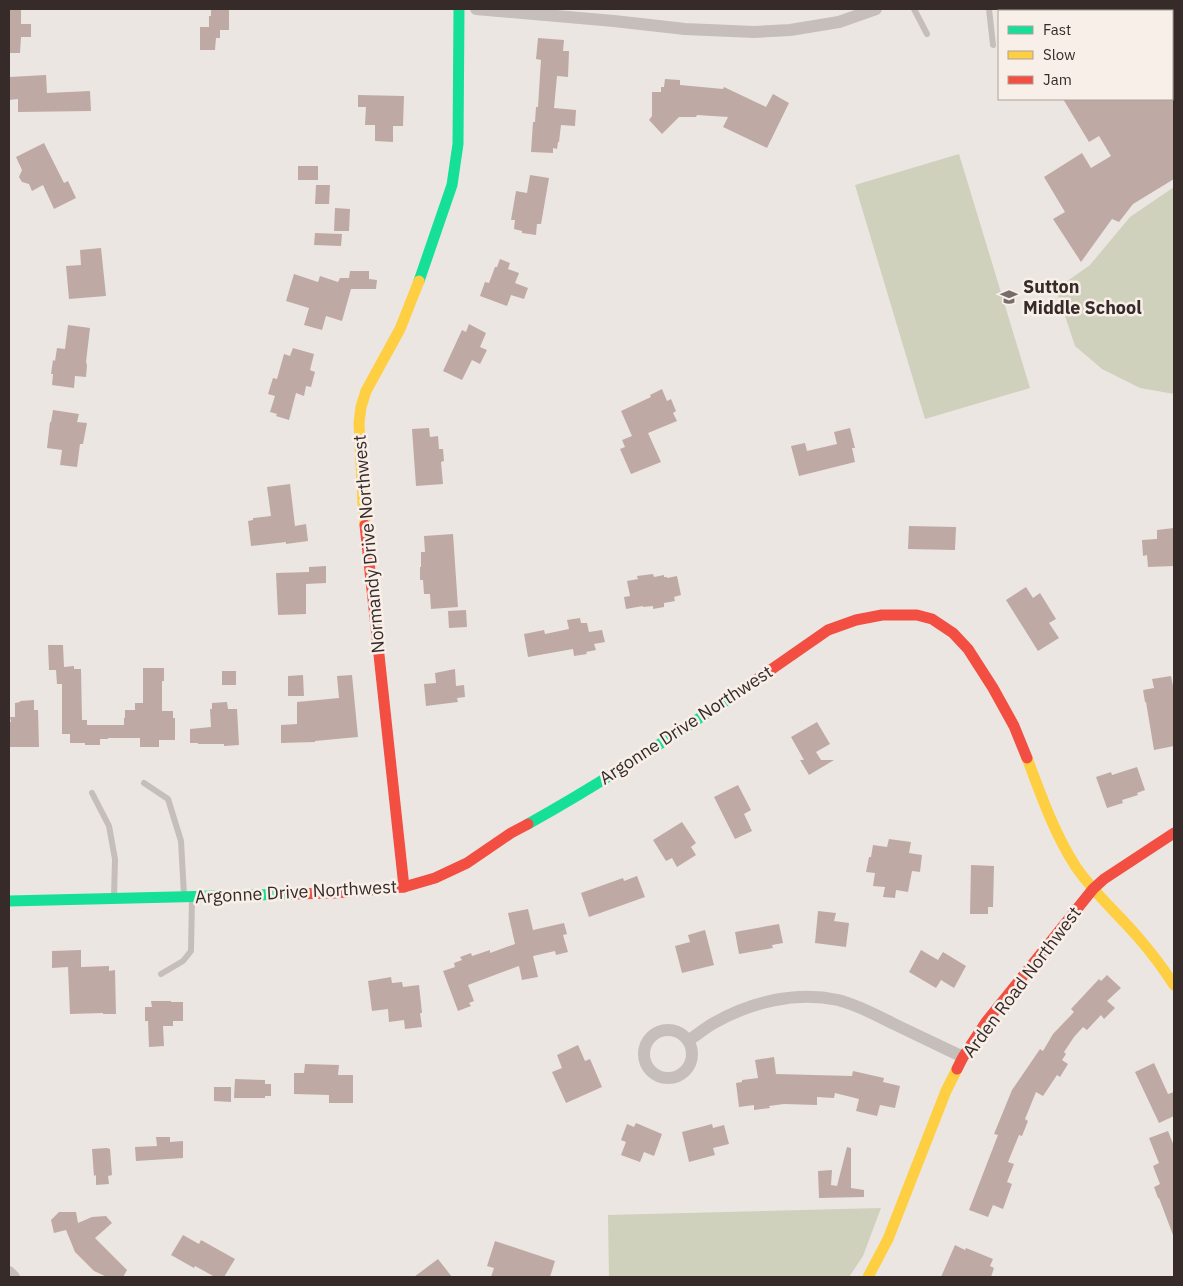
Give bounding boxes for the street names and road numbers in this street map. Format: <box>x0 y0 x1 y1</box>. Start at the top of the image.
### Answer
street label: Normandy Drive Northwest <box>347 434 390 654</box>
street label: Argonne Drive Northwest <box>595 660 777 789</box>
street label: Argonne Drive Northwest <box>194 875 398 908</box>
street label: Arden Road Northwest <box>957 902 1086 1062</box>

